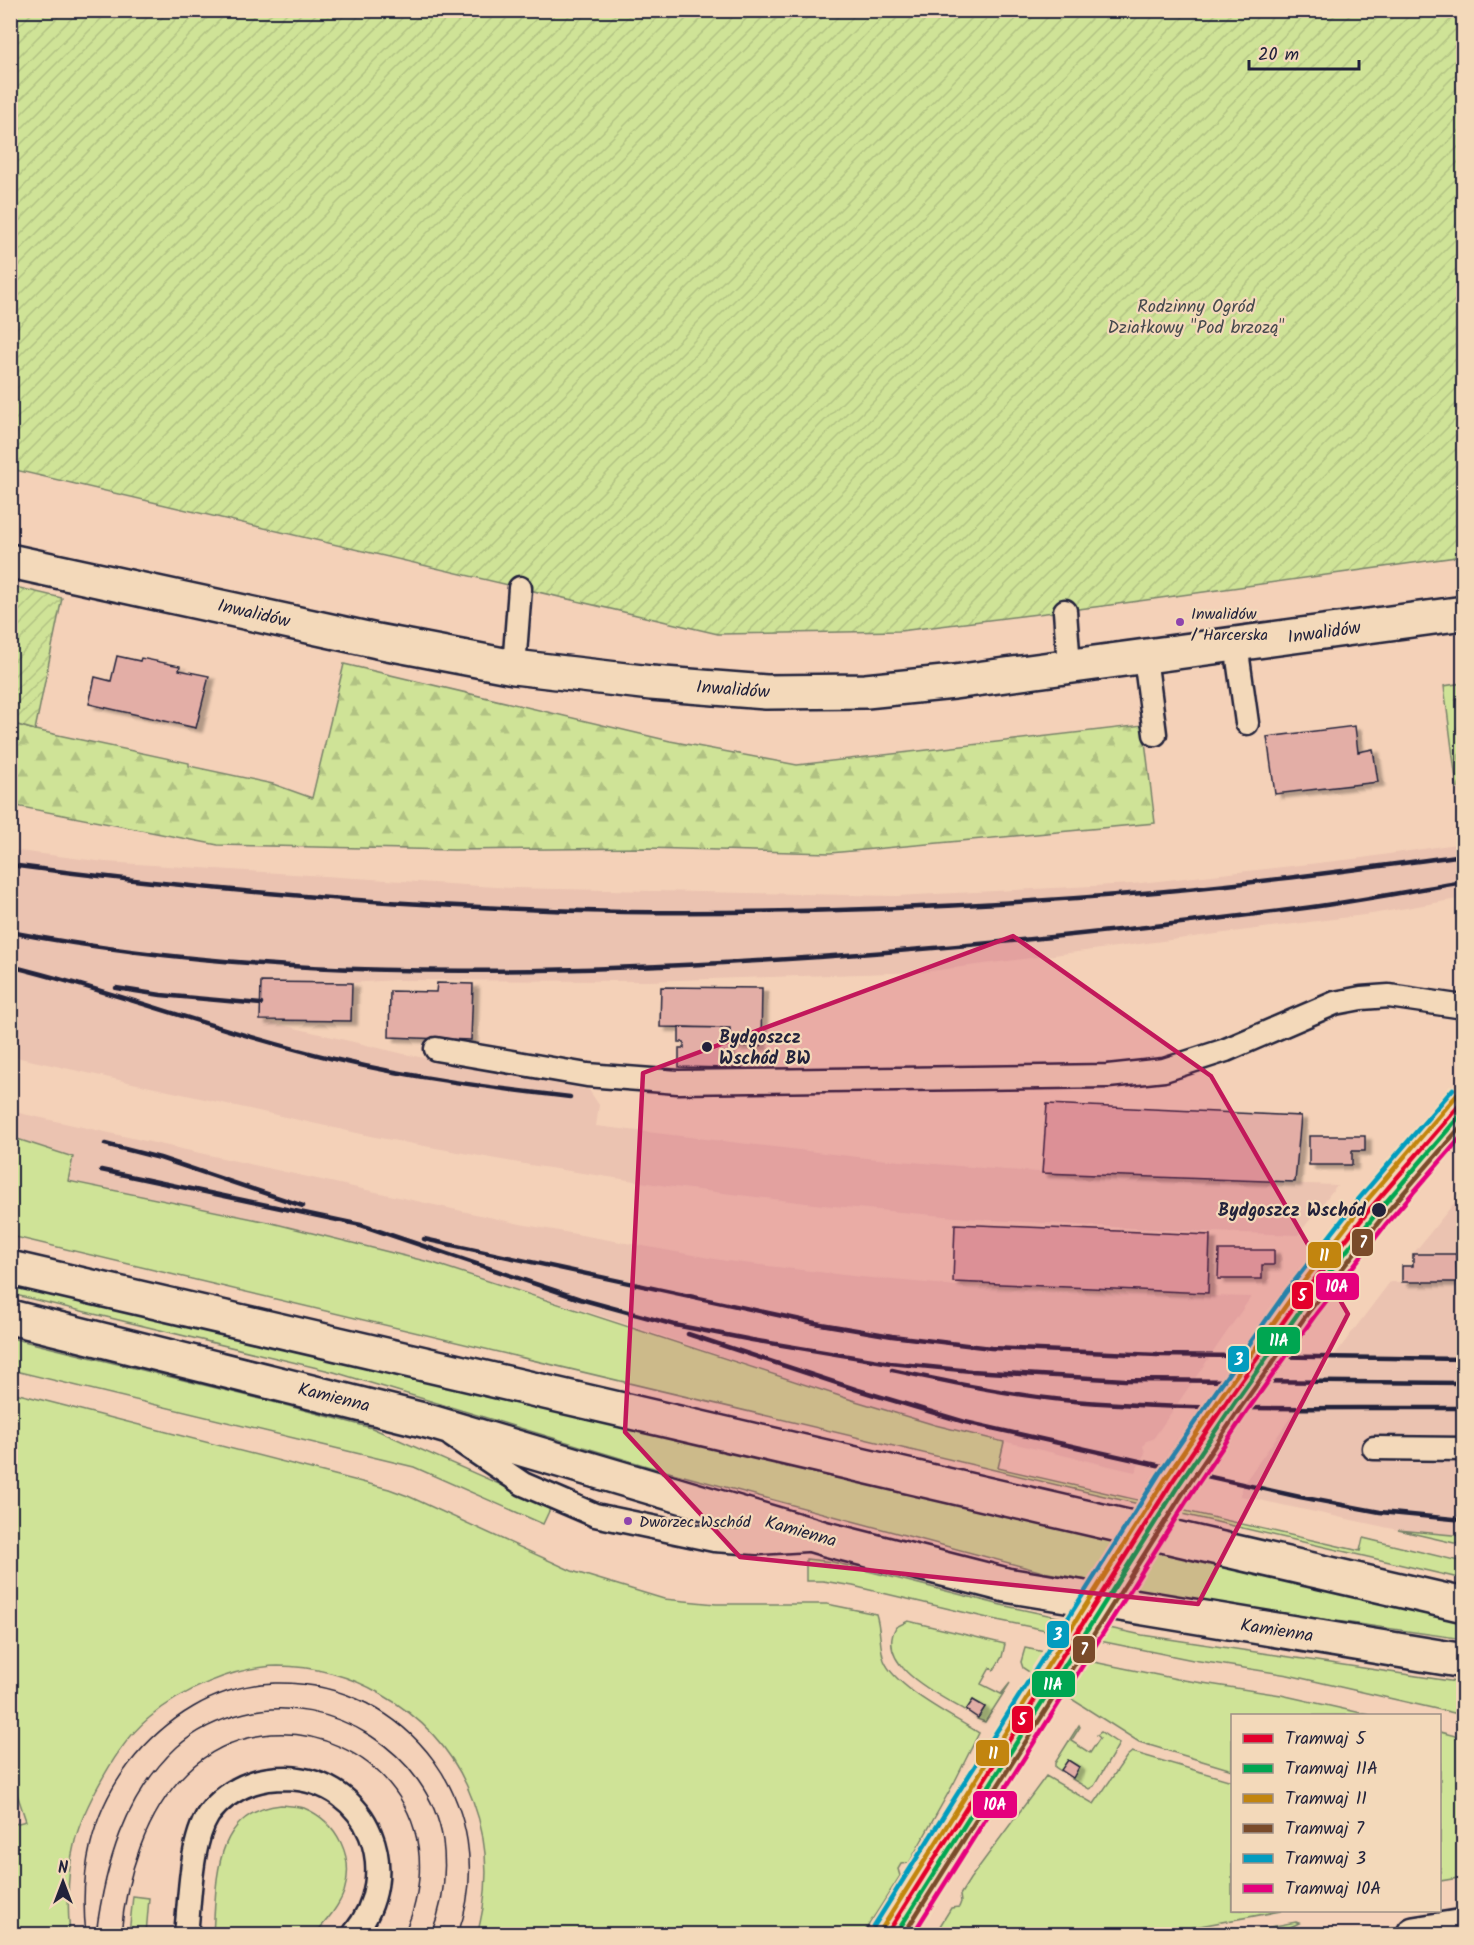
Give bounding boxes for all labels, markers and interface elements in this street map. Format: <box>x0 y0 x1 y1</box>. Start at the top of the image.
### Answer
scale bar <box>1249 33 1358 71</box>
text: 20 m <box>1258 41 1299 70</box>
park label: Rodzinny Ogród Działkowy "Pod brzozą" <box>1107 293 1285 343</box>
street label: Inwalidów <box>215 592 294 637</box>
place label: Inwalidów / Harcerska <box>1191 602 1268 648</box>
street label: Inwalidów <box>1286 614 1364 653</box>
marker: Inwalidów / Harcerska <box>1174 616 1186 628</box>
street label: Inwalidów <box>695 673 772 708</box>
place label: Bydgoszcz Wschód BW <box>719 1024 811 1074</box>
marker: Bydgoszcz Wschód BW <box>700 1040 714 1054</box>
place label: Bydgoszcz Wschód <box>1218 1197 1366 1226</box>
marker: Bydgoszcz Wschód <box>1370 1201 1388 1219</box>
line badge: 7 <box>1351 1228 1374 1257</box>
text: 7 <box>1359 1231 1367 1256</box>
line badge: 11 <box>1307 1241 1342 1269</box>
text: 11 <box>1319 1244 1329 1269</box>
line badge: 10A <box>1315 1272 1360 1301</box>
text: 10A <box>1325 1275 1349 1300</box>
line badge: 5 <box>1291 1281 1314 1310</box>
text: 5 <box>1297 1284 1308 1309</box>
line badge: 11A <box>1256 1326 1301 1355</box>
text: 11A <box>1269 1329 1289 1354</box>
line badge: 3 <box>1227 1345 1250 1373</box>
text: 3 <box>1234 1348 1244 1373</box>
street label: Kamienna <box>295 1376 373 1421</box>
street label: Kamienna <box>761 1508 840 1556</box>
place label: Dworzec Wschód <box>639 1510 752 1535</box>
marker: Dworzec Wschód <box>622 1515 634 1527</box>
street label: Kamienna <box>1238 1611 1315 1652</box>
line badge: 3 <box>1046 1620 1070 1649</box>
text: 3 <box>1053 1623 1063 1648</box>
line badge: 7 <box>1072 1635 1096 1664</box>
text: 7 <box>1080 1638 1088 1663</box>
line badge: 11A <box>1031 1670 1076 1698</box>
text: 11A <box>1043 1673 1063 1698</box>
line badge: 5 <box>1011 1705 1034 1734</box>
text: 5 <box>1017 1708 1028 1733</box>
legend <box>1231 1714 1441 1912</box>
text: Tramwaj 5 <box>1285 1725 1367 1754</box>
line badge: 11 <box>975 1739 1010 1767</box>
text: 11 <box>988 1742 998 1767</box>
text: Tramwaj 11A <box>1285 1755 1378 1784</box>
text: Tramwaj 11 <box>1285 1785 1367 1814</box>
line badge: 10A <box>972 1790 1018 1819</box>
text: 10A <box>983 1793 1007 1818</box>
text: Tramwaj 7 <box>1285 1815 1365 1844</box>
text: Tramwaj 3 <box>1285 1845 1366 1874</box>
north arrow <box>33 1852 93 1912</box>
text: N <box>58 1856 68 1881</box>
text: Tramwaj 10A <box>1285 1875 1381 1904</box>

